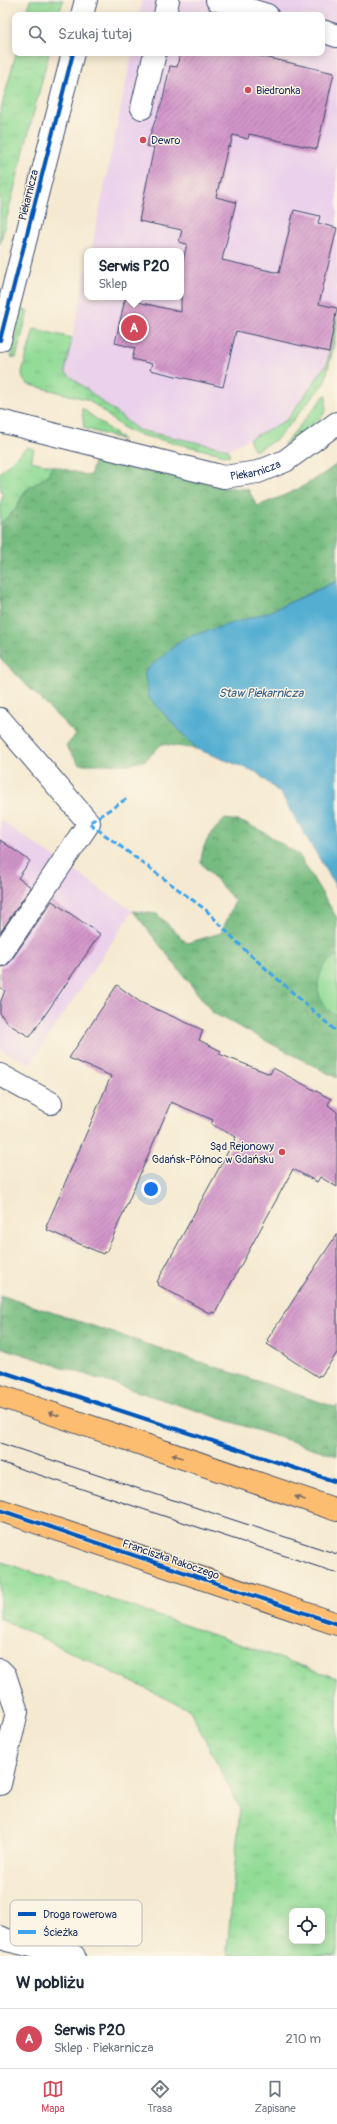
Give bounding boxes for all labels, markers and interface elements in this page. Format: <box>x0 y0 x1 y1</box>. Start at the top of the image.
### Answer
search box <box>12 12 325 56</box>
icon: search <box>26 23 48 45</box>
text: Szukaj tutaj <box>58 25 132 44</box>
place label: Biedronka <box>256 84 300 97</box>
marker: Biedronka <box>243 85 253 95</box>
place label: Dewro <box>151 134 180 147</box>
marker: Dewro <box>138 135 148 145</box>
street label: Piekarnicza <box>16 168 41 222</box>
popup <box>84 248 184 300</box>
text: Serwis P20 <box>98 257 170 276</box>
text: Sklep <box>98 276 127 292</box>
pin: A <box>121 313 147 343</box>
street label: Piekarnicza <box>229 458 283 483</box>
water label: Staw Piekarnicza <box>219 686 305 701</box>
place label: Sąd Rejonowy Gdańsk-Północ w Gdańsku <box>152 1140 274 1166</box>
marker: Sąd Rejonowy Gdańsk-Północ w Gdańsku <box>277 1147 287 1157</box>
your location <box>141 1179 161 1199</box>
one-way arrow <box>48 1411 60 1417</box>
one-way arrow <box>171 1453 183 1459</box>
one-way arrow <box>294 1494 306 1500</box>
street label: Franciszka Rakoczego <box>120 1537 221 1582</box>
legend <box>10 1900 142 1946</box>
text: Droga rowerowa <box>43 1908 117 1921</box>
map controls <box>289 1908 325 1944</box>
button: locate <box>289 1908 325 1944</box>
text: Ścieżka <box>43 1926 78 1939</box>
text: W pobliżu <box>16 1972 84 1993</box>
text: Serwis P20 <box>54 2021 125 2040</box>
text: A <box>25 2031 33 2047</box>
text: 210 m <box>285 2031 321 2047</box>
text: Sklep · Piekarnicza <box>54 2040 154 2056</box>
tab: Mapa <box>41 2078 65 2115</box>
tab: Trasa <box>147 2078 172 2115</box>
tab: Zapisane <box>255 2078 296 2115</box>

